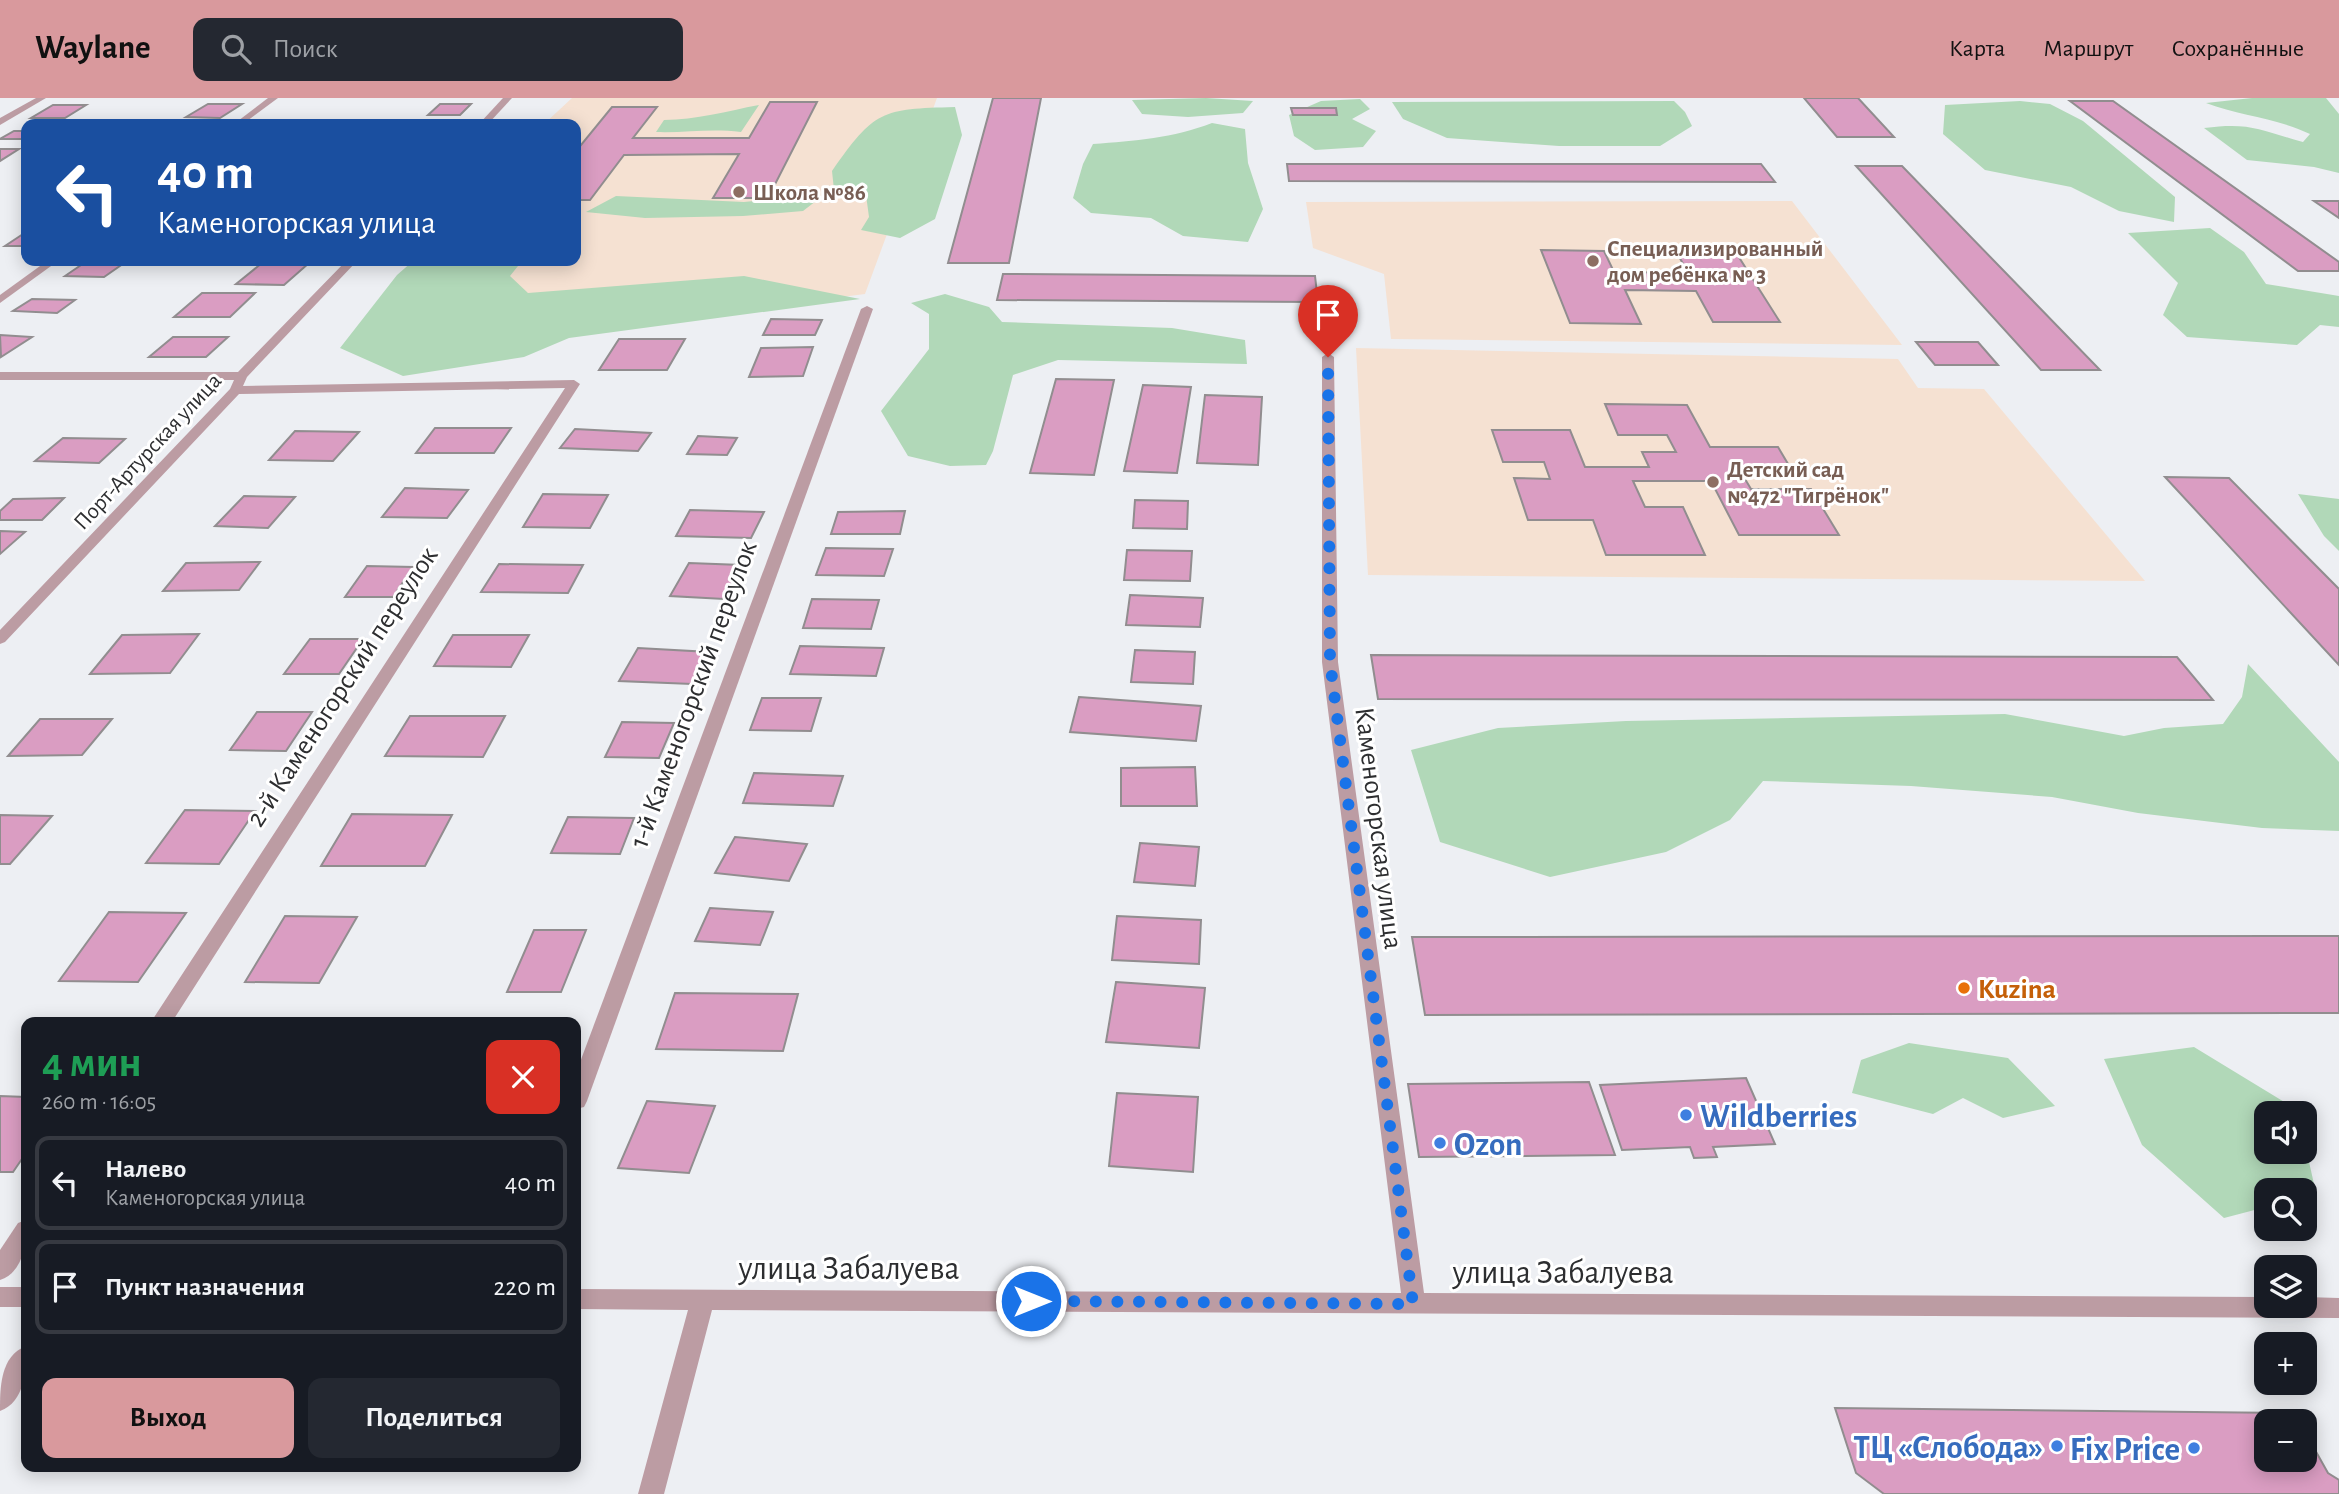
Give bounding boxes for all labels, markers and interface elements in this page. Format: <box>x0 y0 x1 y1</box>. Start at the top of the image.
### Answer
search box <box>193 18 683 81</box>
icon: search <box>217 30 255 68</box>
text: Waylane <box>35 32 151 65</box>
text: Поиск <box>273 36 338 62</box>
text: Карта <box>1949 37 2005 61</box>
text: Маршрут <box>2043 37 2133 61</box>
text: Сохранённые <box>2171 37 2304 61</box>
icon: left <box>42 147 133 238</box>
text: 40 m <box>157 149 254 198</box>
place label: Школа №86 <box>753 182 866 205</box>
marker: Школа №86 <box>731 184 747 200</box>
text: Каменогорская улица <box>157 207 436 239</box>
place label: Специализированный дом ребёнка № 3 <box>1607 238 1823 287</box>
marker: Специализированный дом ребёнка № 3 <box>1585 253 1601 269</box>
pin <box>1298 285 1358 357</box>
icon: arrive <box>1309 296 1347 334</box>
street label: Порт-Артурская улица <box>70 369 226 535</box>
place label: Детский сад №472 "Тигрёнок" <box>1727 459 1889 508</box>
marker: Детский сад №472 "Тигрёнок" <box>1705 474 1721 490</box>
street label: 1-й Каменогорский переулок <box>625 537 763 852</box>
street label: 2-й Каменогорский переулок <box>242 542 444 832</box>
street label: Каменогорская улица <box>1349 705 1407 951</box>
place label: Kuzina <box>1978 976 2056 1004</box>
marker: Kuzina <box>1956 980 1972 996</box>
button: close <box>486 1040 560 1114</box>
text: 4 мин <box>42 1042 142 1084</box>
text: 260 m · 16:05 <box>42 1091 156 1114</box>
place label: Wildberries <box>1700 1101 1857 1134</box>
map controls <box>2254 1101 2317 1472</box>
button: sound <box>2254 1101 2317 1164</box>
marker: Wildberries <box>1678 1107 1694 1123</box>
place label: Ozon <box>1454 1129 1523 1162</box>
marker: Ozon <box>1432 1135 1448 1151</box>
text: Налево <box>105 1156 186 1182</box>
icon: left <box>46 1164 84 1202</box>
text: 40 m <box>505 1170 556 1196</box>
button: search <box>2254 1178 2317 1241</box>
text: Каменогорская улица <box>105 1187 305 1210</box>
street label: улица Забалуева <box>737 1253 960 1286</box>
button: layers <box>2254 1255 2317 1318</box>
street label: улица Забалуева <box>1451 1257 1674 1290</box>
position arrow <box>994 1264 1068 1338</box>
icon: arrive <box>46 1268 84 1306</box>
text: Пункт назначения <box>105 1274 305 1300</box>
text: 220 m <box>494 1274 556 1300</box>
button: + <box>2254 1332 2317 1395</box>
button: Выход <box>42 1378 294 1458</box>
button: Поделиться <box>308 1378 560 1458</box>
button: − <box>2254 1409 2317 1472</box>
place label: ТЦ «Слобода» <box>1854 1432 2043 1465</box>
place label: Fix Price <box>2070 1434 2180 1467</box>
marker: ТЦ «Слобода» <box>2049 1438 2065 1454</box>
marker: Fix Price <box>2186 1440 2202 1456</box>

